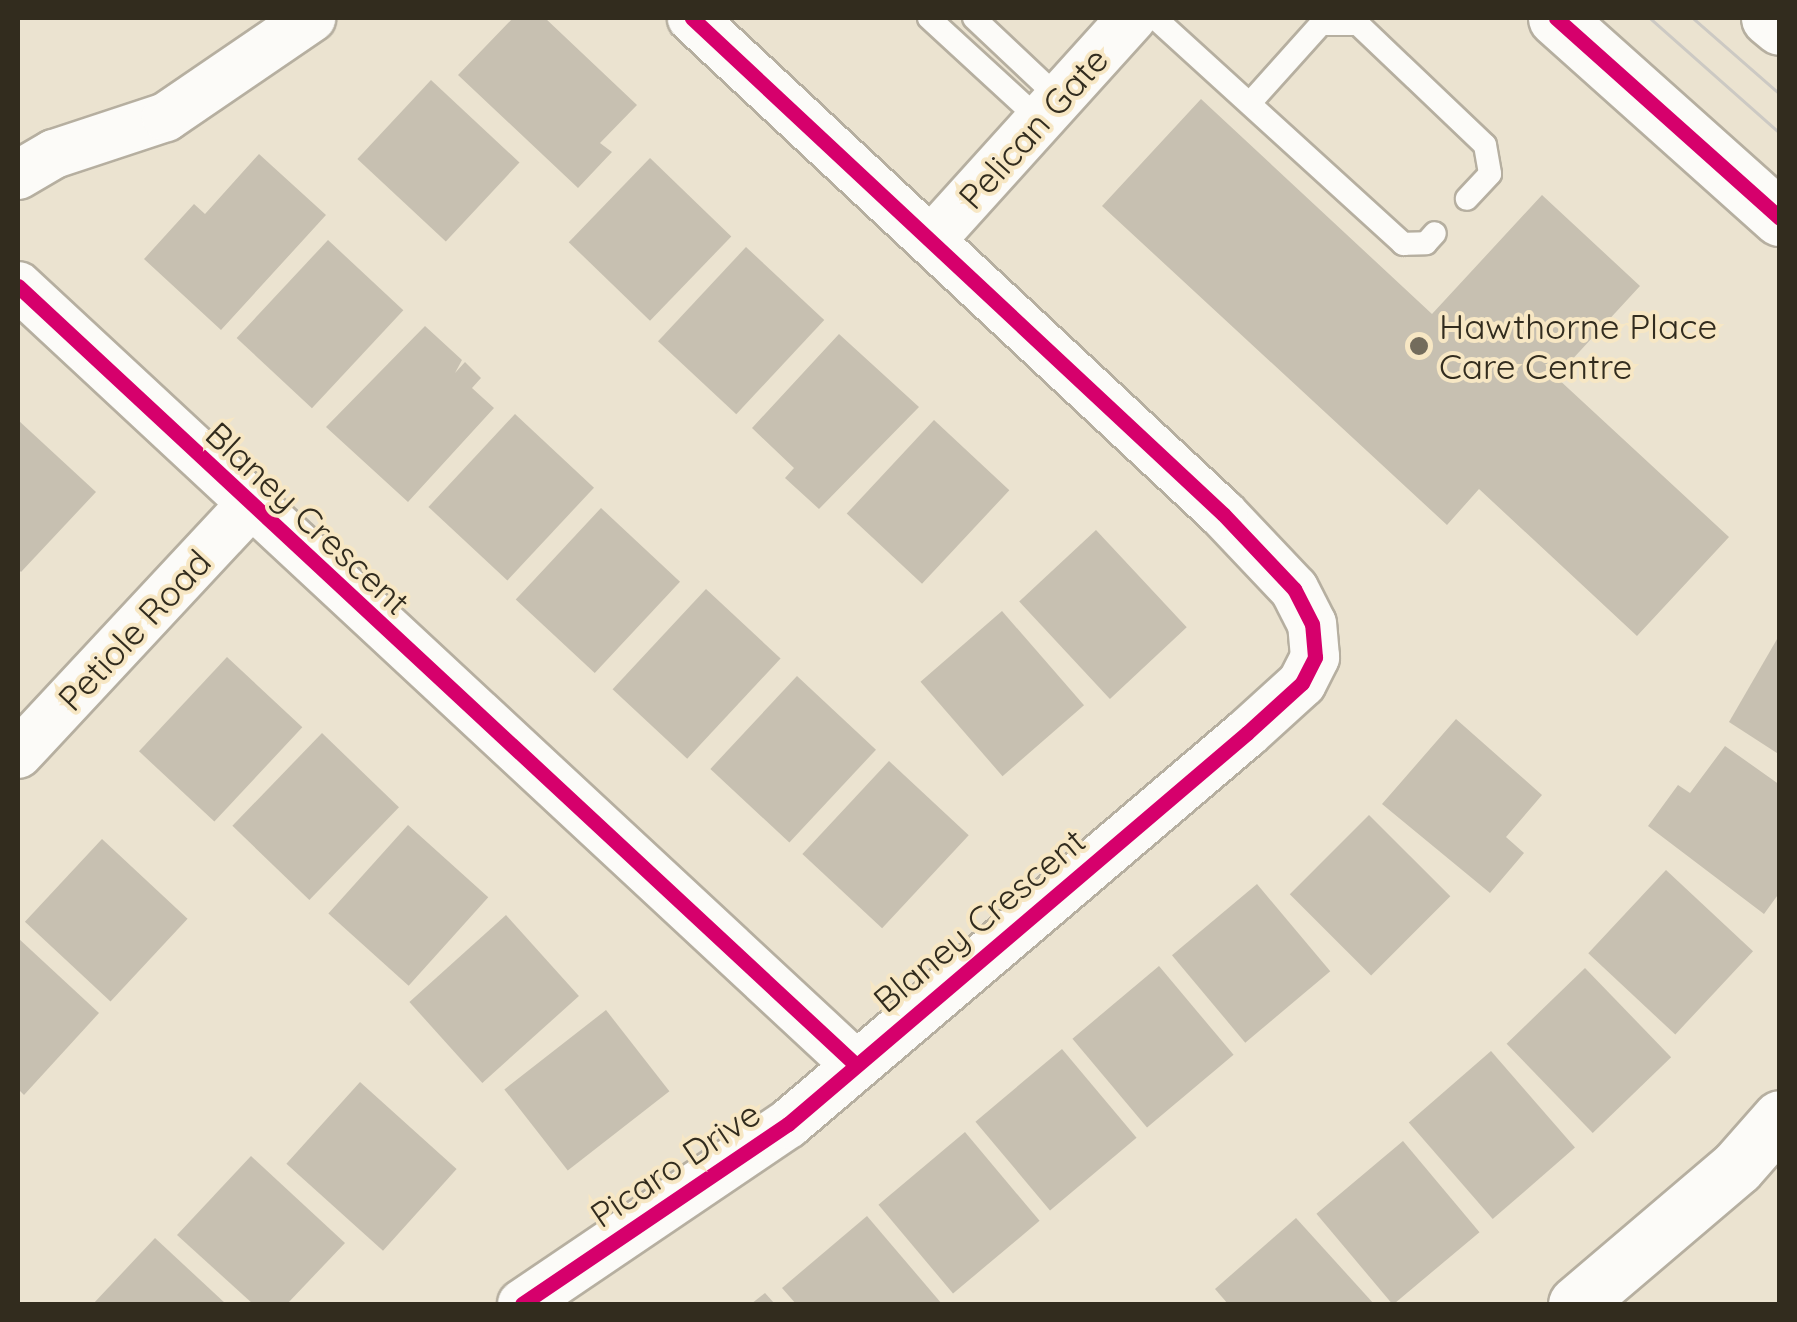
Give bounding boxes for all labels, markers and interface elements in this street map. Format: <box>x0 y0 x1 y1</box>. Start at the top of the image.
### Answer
street label: Pelican Gate <box>950 39 1116 217</box>
place label: Hawthorne Place Care Centre <box>1439 305 1717 387</box>
marker: Hawthorne Place Care Centre <box>1408 335 1430 357</box>
street label: Blaney Crescent <box>198 413 418 623</box>
street label: Petiole Road <box>49 541 219 719</box>
street label: Blaney Crescent <box>865 819 1093 1021</box>
street label: Picaro Drive <box>582 1092 768 1236</box>

